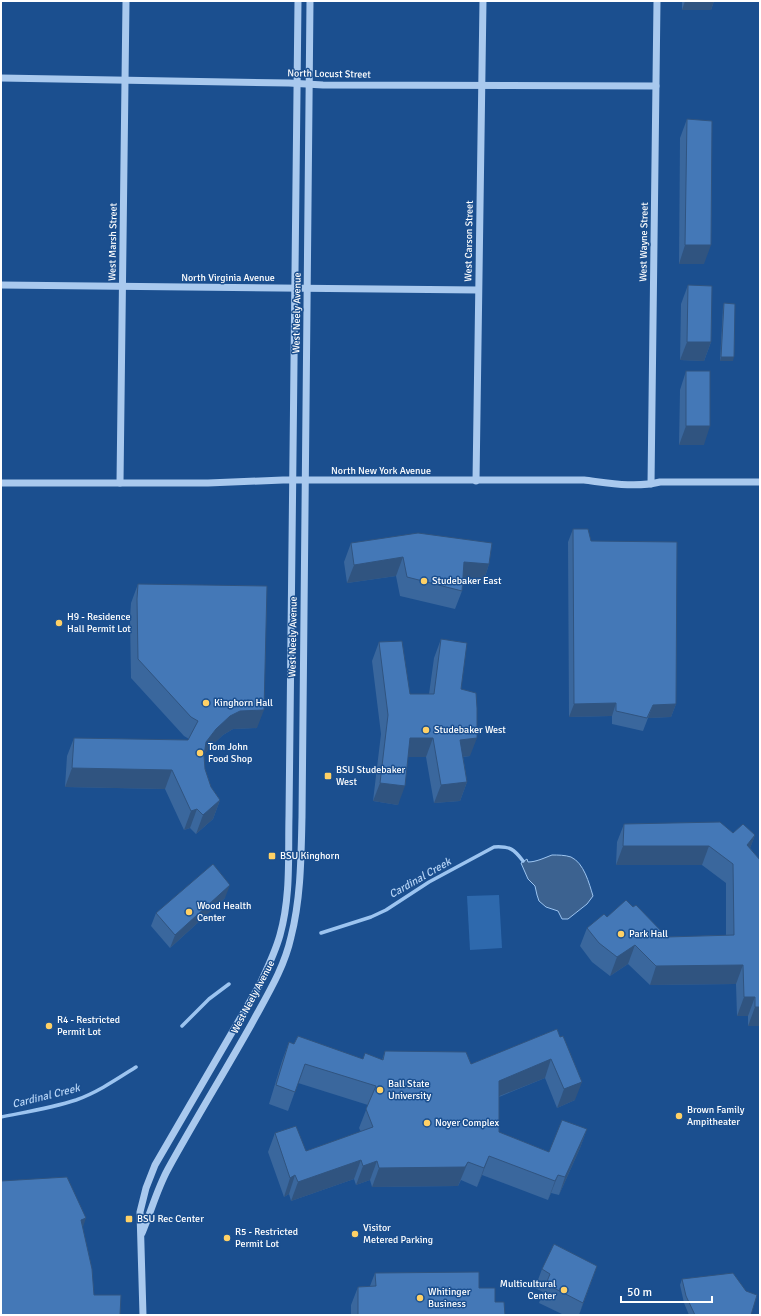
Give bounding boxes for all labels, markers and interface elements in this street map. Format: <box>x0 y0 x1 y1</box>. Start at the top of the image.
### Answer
street label: North Locust Street <box>287 67 371 81</box>
street label: West Carson Street <box>462 200 476 282</box>
street label: West Marsh Street <box>106 202 120 281</box>
street label: West Wayne Street <box>637 202 651 282</box>
street label: North Virginia Avenue <box>181 272 275 284</box>
street label: West Neely Avenue <box>290 272 304 354</box>
street label: North New York Avenue <box>331 465 431 477</box>
place label: Studebaker East <box>432 575 502 587</box>
marker: Studebaker East <box>419 576 429 586</box>
street label: West Neely Avenue <box>286 596 300 678</box>
place label: H9 - Residence Hall Permit Lot <box>67 611 131 635</box>
marker: H9 - Residence Hall Permit Lot <box>54 618 64 628</box>
place label: Kinghorn Hall <box>214 697 273 709</box>
marker: Kinghorn Hall <box>201 698 211 708</box>
place label: Studebaker West <box>434 724 506 736</box>
marker: Studebaker West <box>421 725 431 735</box>
place label: Tom John Food Shop <box>208 741 252 765</box>
marker: Tom John Food Shop <box>195 748 205 758</box>
place label: BSU Studebaker West <box>336 764 405 788</box>
marker: BSU Studebaker West <box>323 771 333 781</box>
place label: BSU Kinghorn <box>280 850 340 862</box>
marker: BSU Kinghorn <box>267 851 277 861</box>
water label: Cardinal Creek <box>387 854 454 901</box>
place label: Wood Health Center <box>197 900 252 924</box>
marker: Wood Health Center <box>184 907 194 917</box>
place label: Park Hall <box>629 928 668 940</box>
marker: Park Hall <box>616 929 626 939</box>
street label: West Neely Avenue <box>229 958 277 1036</box>
place label: R4 - Restricted Permit Lot <box>57 1014 120 1038</box>
marker: R4 - Restricted Permit Lot <box>44 1021 54 1031</box>
place label: Ball State University <box>388 1078 431 1102</box>
water label: Cardinal Creek <box>11 1081 83 1111</box>
marker: Ball State University <box>375 1085 385 1095</box>
place label: Brown Family Ampitheater <box>687 1104 745 1128</box>
marker: Brown Family Ampitheater <box>674 1111 684 1121</box>
place label: Noyer Complex <box>435 1117 500 1129</box>
marker: Noyer Complex <box>422 1118 432 1128</box>
place label: BSU Rec Center <box>137 1213 204 1225</box>
marker: BSU Rec Center <box>124 1214 134 1224</box>
place label: Visitor Metered Parking <box>363 1222 433 1246</box>
place label: R5 - Restricted Permit Lot <box>235 1226 298 1250</box>
marker: Visitor Metered Parking <box>350 1229 360 1239</box>
marker: R5 - Restricted Permit Lot <box>222 1233 232 1243</box>
place label: Multicultural Center <box>500 1278 556 1302</box>
scale bar <box>621 1278 712 1304</box>
marker: Multicultural Center <box>559 1285 569 1295</box>
text: 50 m <box>627 1285 652 1300</box>
place label: Whitinger Business <box>428 1286 471 1310</box>
marker: Whitinger Business <box>415 1293 425 1303</box>

